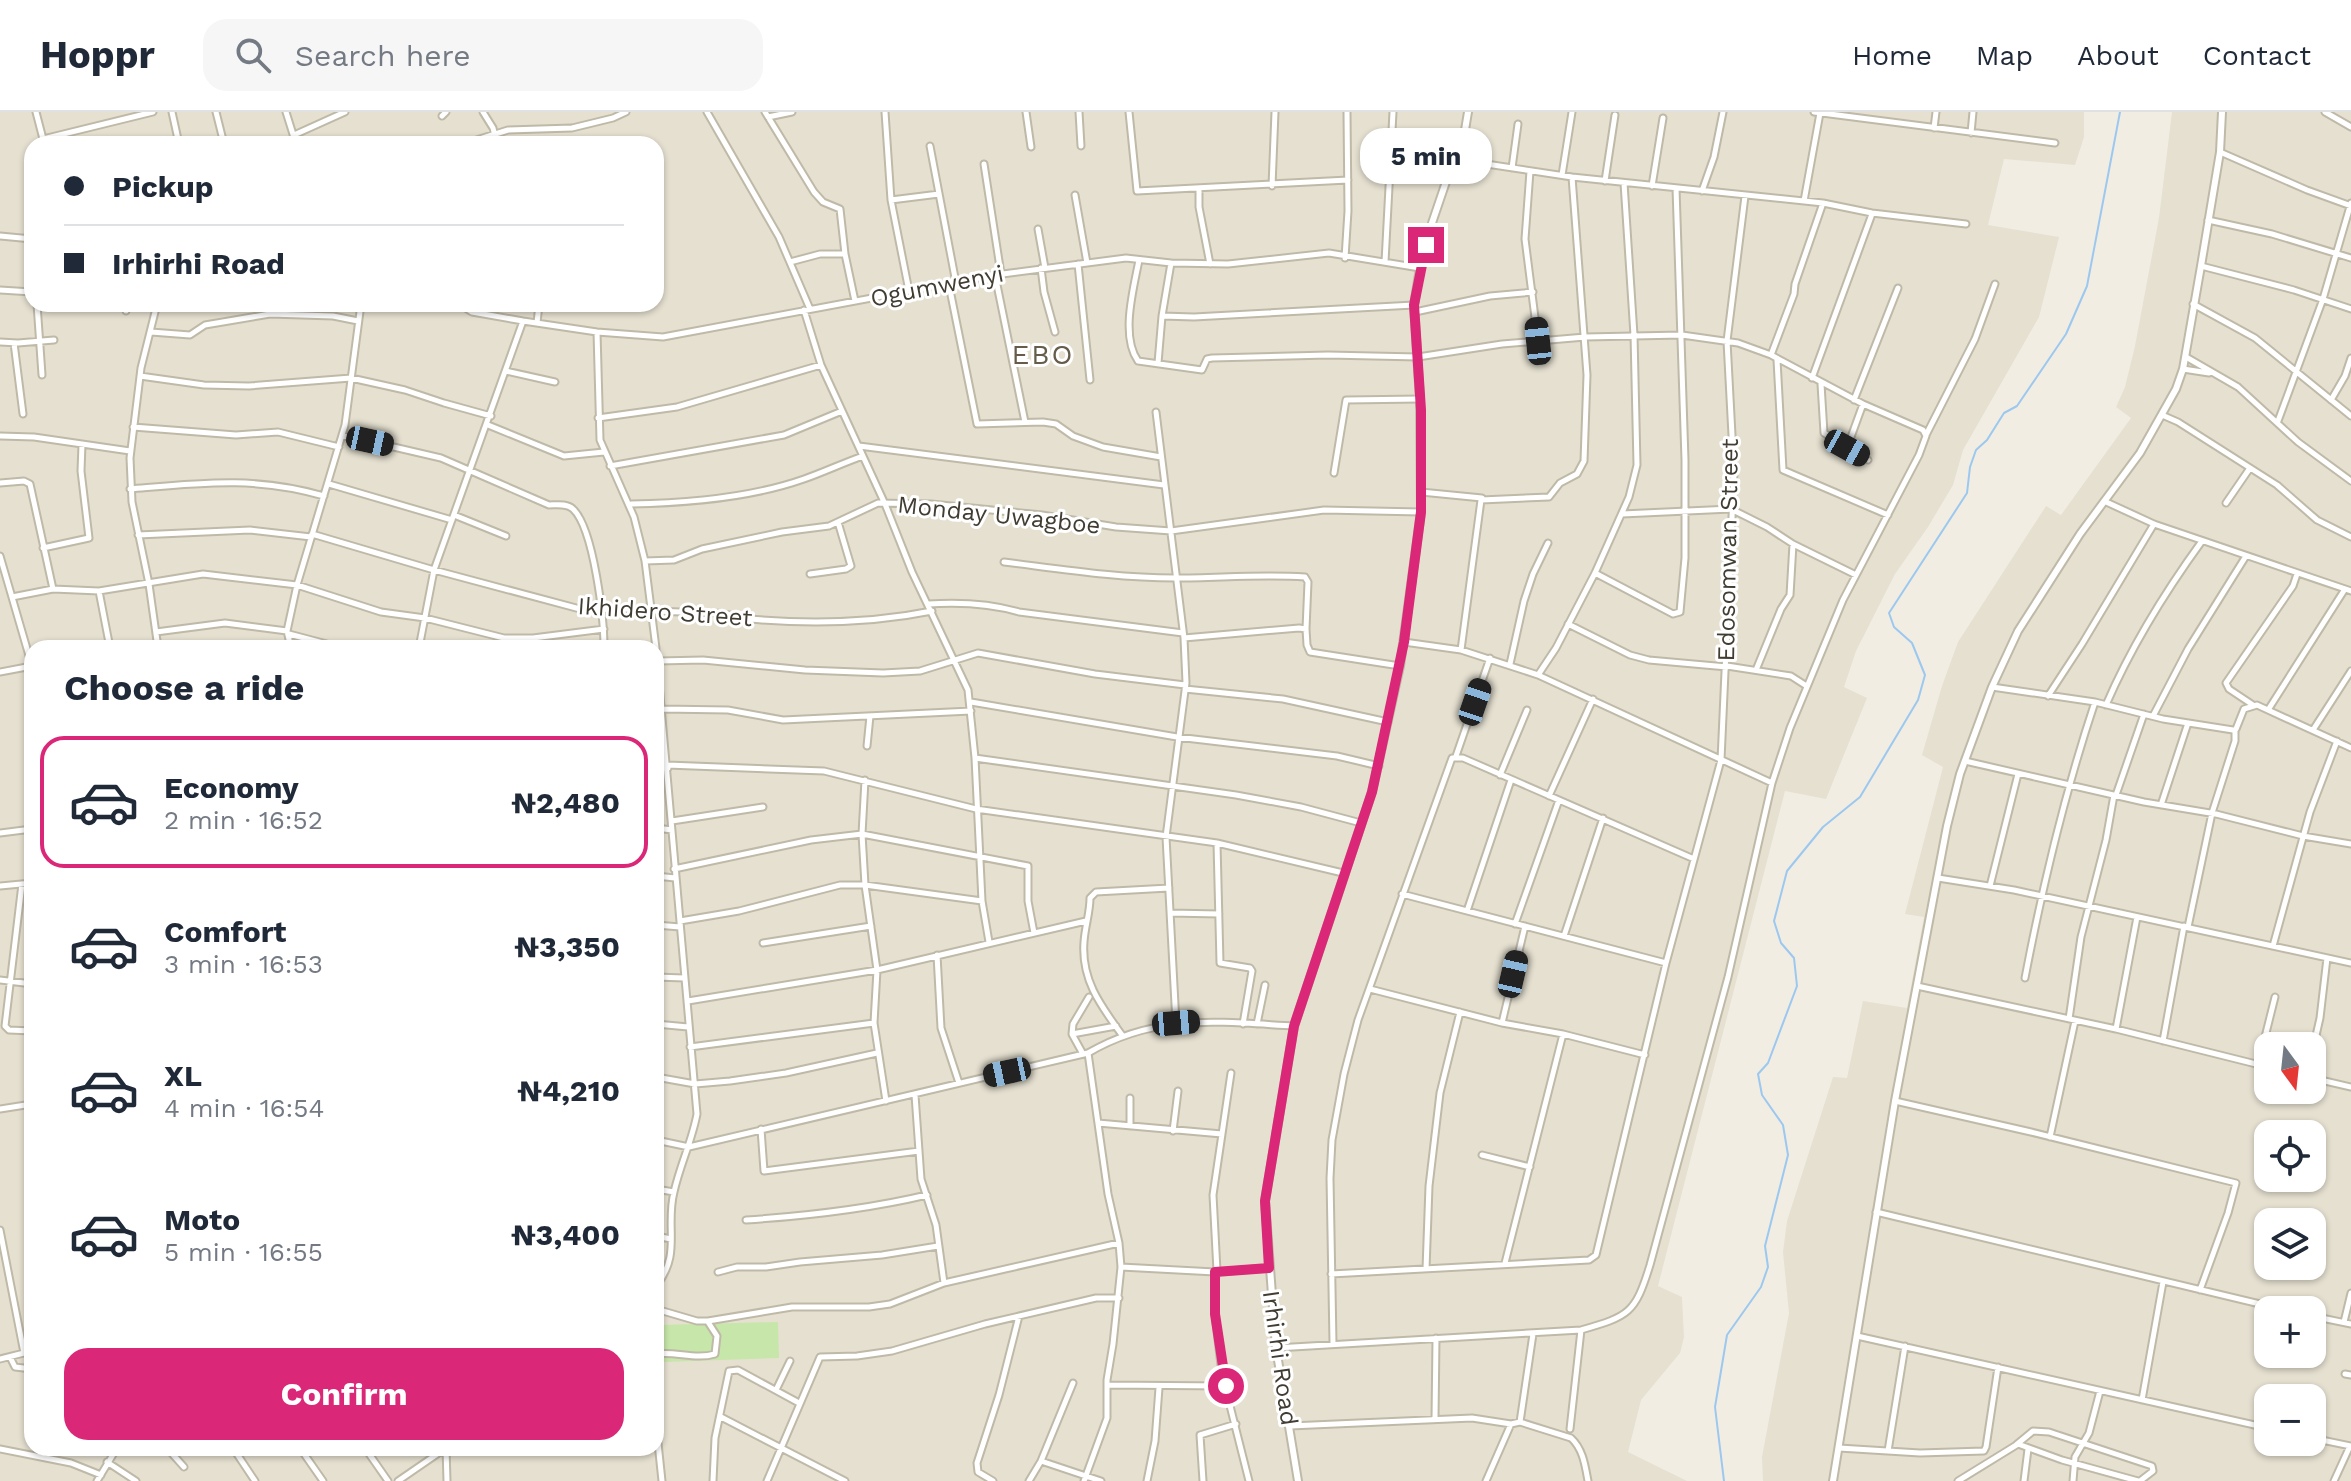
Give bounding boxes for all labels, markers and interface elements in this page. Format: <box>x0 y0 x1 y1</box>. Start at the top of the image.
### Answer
search box <box>203 19 763 91</box>
text: Hoppr <box>40 33 155 77</box>
icon: search <box>231 33 275 77</box>
text: Search here <box>295 38 471 73</box>
text: Home <box>1852 39 1932 72</box>
text: Map <box>1976 39 2033 72</box>
text: About <box>2077 39 2159 72</box>
text: Contact <box>2203 39 2311 72</box>
callout: 5 min <box>1360 129 1492 185</box>
text: 5 min <box>1391 141 1461 171</box>
text: Pickup <box>112 169 214 204</box>
route end <box>1408 227 1444 263</box>
text: Irhirhi Road <box>112 246 285 281</box>
street label: Ogumwenyi <box>868 259 1006 313</box>
car <box>1524 316 1552 366</box>
district label: EBO <box>1011 338 1075 371</box>
car <box>344 424 396 458</box>
car <box>1820 426 1874 470</box>
street label: Edosomwan Street <box>1712 438 1744 662</box>
street label: Monday Uwagboe <box>896 490 1102 540</box>
street label: Ikhidero Street <box>577 592 753 632</box>
text: Choose a ride <box>64 667 304 709</box>
car <box>1456 675 1494 729</box>
icon: car <box>68 766 140 838</box>
text: Economy <box>164 770 299 805</box>
text: ₦2,480 <box>511 785 620 820</box>
text: 2 min · 16:52 <box>164 805 323 835</box>
icon: car <box>68 910 140 982</box>
text: Comfort <box>164 914 286 949</box>
text: ₦3,350 <box>514 929 620 964</box>
car <box>1496 948 1530 1000</box>
text: 3 min · 16:53 <box>164 949 323 979</box>
car <box>1151 1009 1201 1037</box>
north arrow <box>2254 1032 2326 1104</box>
map controls <box>2254 1032 2326 1456</box>
icon: car <box>68 1054 140 1126</box>
car <box>981 1055 1033 1089</box>
text: XL <box>164 1058 202 1093</box>
text: ₦4,210 <box>517 1073 620 1108</box>
text: 4 min · 16:54 <box>164 1093 324 1123</box>
button: locate <box>2254 1120 2326 1192</box>
icon: car <box>68 1198 140 1270</box>
text: Moto <box>164 1202 240 1237</box>
button: layers <box>2254 1208 2326 1280</box>
text: ₦3,400 <box>511 1217 620 1252</box>
text: 5 min · 16:55 <box>164 1237 323 1267</box>
street label: Irhirhi Road <box>1257 1289 1303 1427</box>
button: + <box>2254 1296 2326 1368</box>
button: Confirm <box>64 1348 624 1440</box>
route start <box>1208 1368 1244 1404</box>
button: − <box>2254 1384 2326 1456</box>

